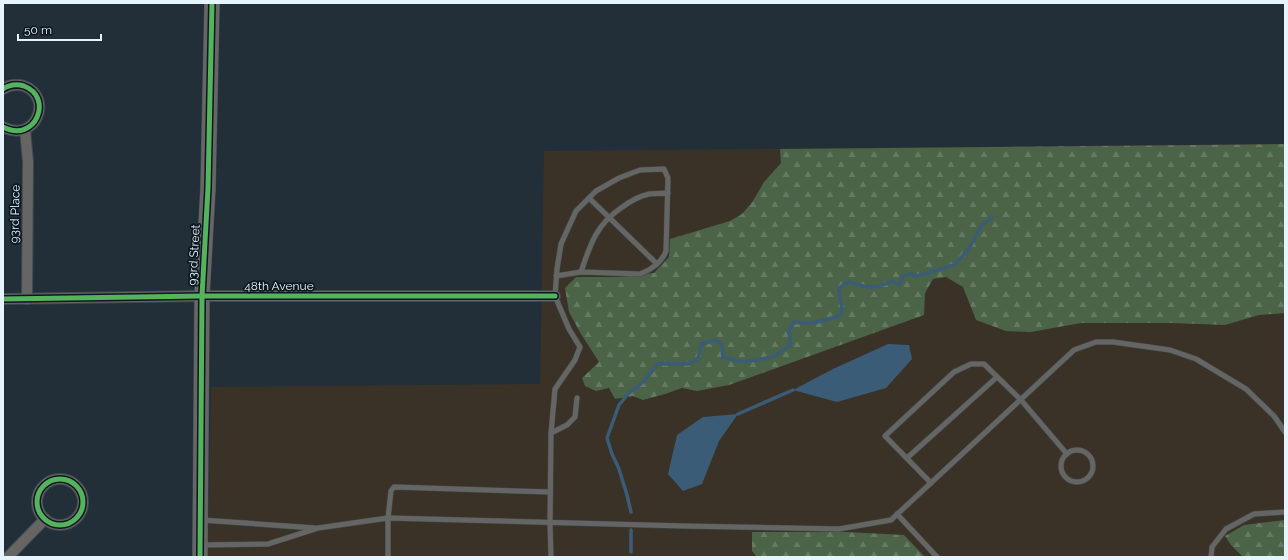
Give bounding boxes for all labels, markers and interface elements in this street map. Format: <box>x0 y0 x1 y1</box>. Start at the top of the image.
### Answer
scale bar <box>18 16 101 42</box>
text: 50 m <box>24 23 52 37</box>
street label: 93rd Place <box>7 184 23 244</box>
street label: 93rd Street <box>185 224 203 286</box>
street label: 48th Avenue <box>244 279 314 293</box>

